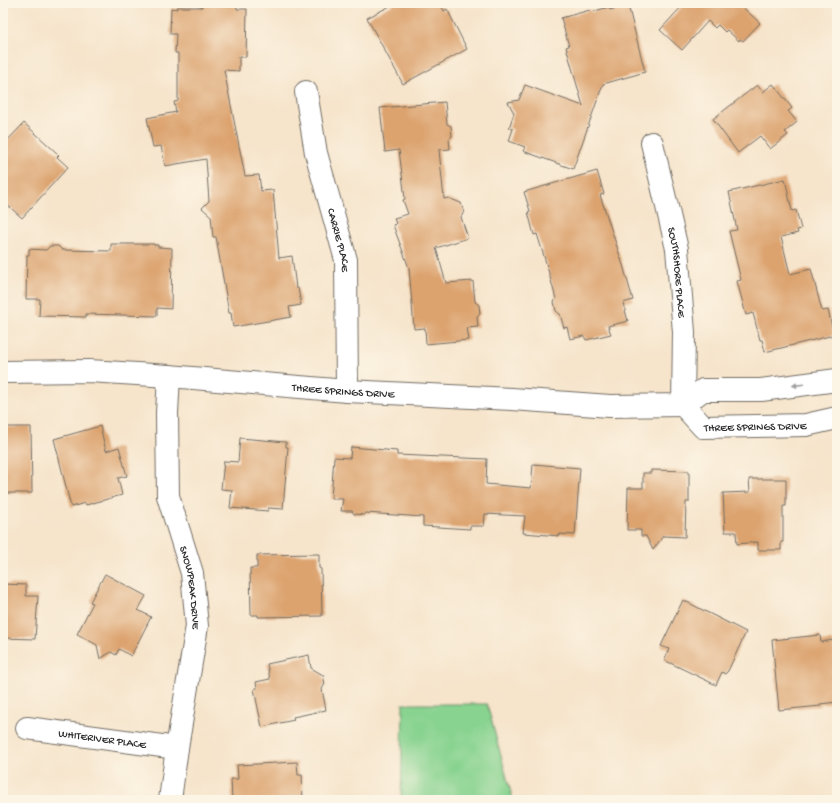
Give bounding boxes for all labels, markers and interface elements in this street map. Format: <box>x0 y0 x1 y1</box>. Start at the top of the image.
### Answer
street label: CARRIE PLACE <box>324 207 350 273</box>
street label: SOUTHSHORE PLACE <box>664 226 687 319</box>
street label: THREE SPRINGS DRIVE <box>290 382 396 401</box>
one-way arrow <box>792 382 804 389</box>
street label: THREE SPRINGS DRIVE <box>703 421 808 435</box>
street label: SNOWPEAK DRIVE <box>176 545 201 631</box>
street label: WHITERIVER PLACE <box>57 728 148 752</box>

